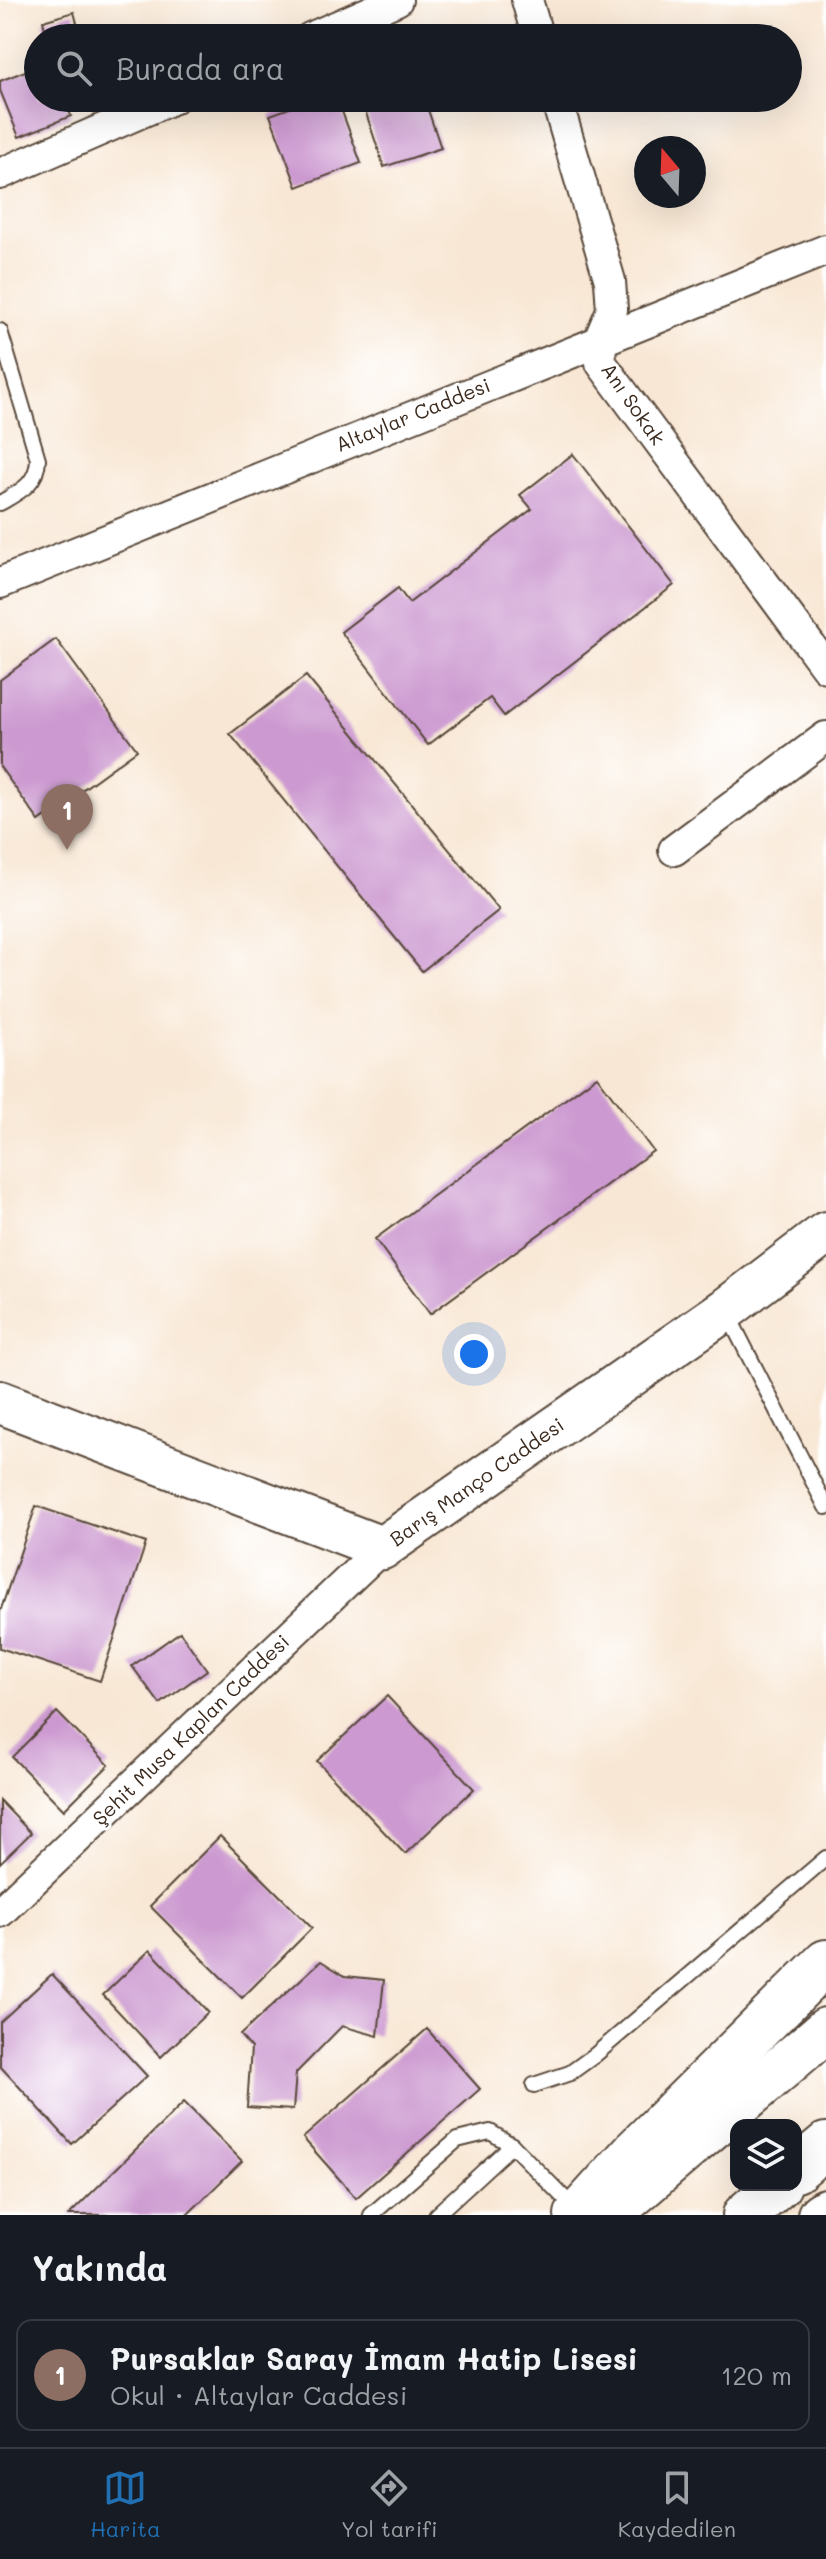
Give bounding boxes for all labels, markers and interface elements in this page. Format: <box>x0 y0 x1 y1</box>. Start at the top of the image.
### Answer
search box <box>24 24 802 112</box>
icon: search <box>52 46 96 90</box>
text: Burada ara <box>116 48 285 88</box>
north arrow <box>634 136 706 208</box>
street label: Anı Sokak <box>596 357 672 450</box>
street label: Altaylar Caddesi <box>331 371 494 457</box>
pin: 1 <box>41 784 93 850</box>
your location <box>454 1334 494 1374</box>
street label: Barış Manço Caddesi <box>384 1411 569 1551</box>
street label: Şehit Musa Kaplan Caddesi <box>86 1628 294 1830</box>
map controls <box>730 2119 802 2191</box>
button: layers <box>730 2119 802 2191</box>
text: Yakında <box>32 2245 167 2290</box>
text: Pursaklar Saray İmam Hatip Lisesi <box>110 2338 638 2378</box>
text: 1 <box>54 2358 66 2392</box>
text: 120 m <box>721 2358 792 2392</box>
text: Okul · Altaylar Caddesi <box>110 2378 407 2412</box>
tab: Harita <box>90 2466 161 2543</box>
tab: Yol tarifi <box>341 2466 437 2543</box>
tab: Kaydedilen <box>618 2466 736 2543</box>

